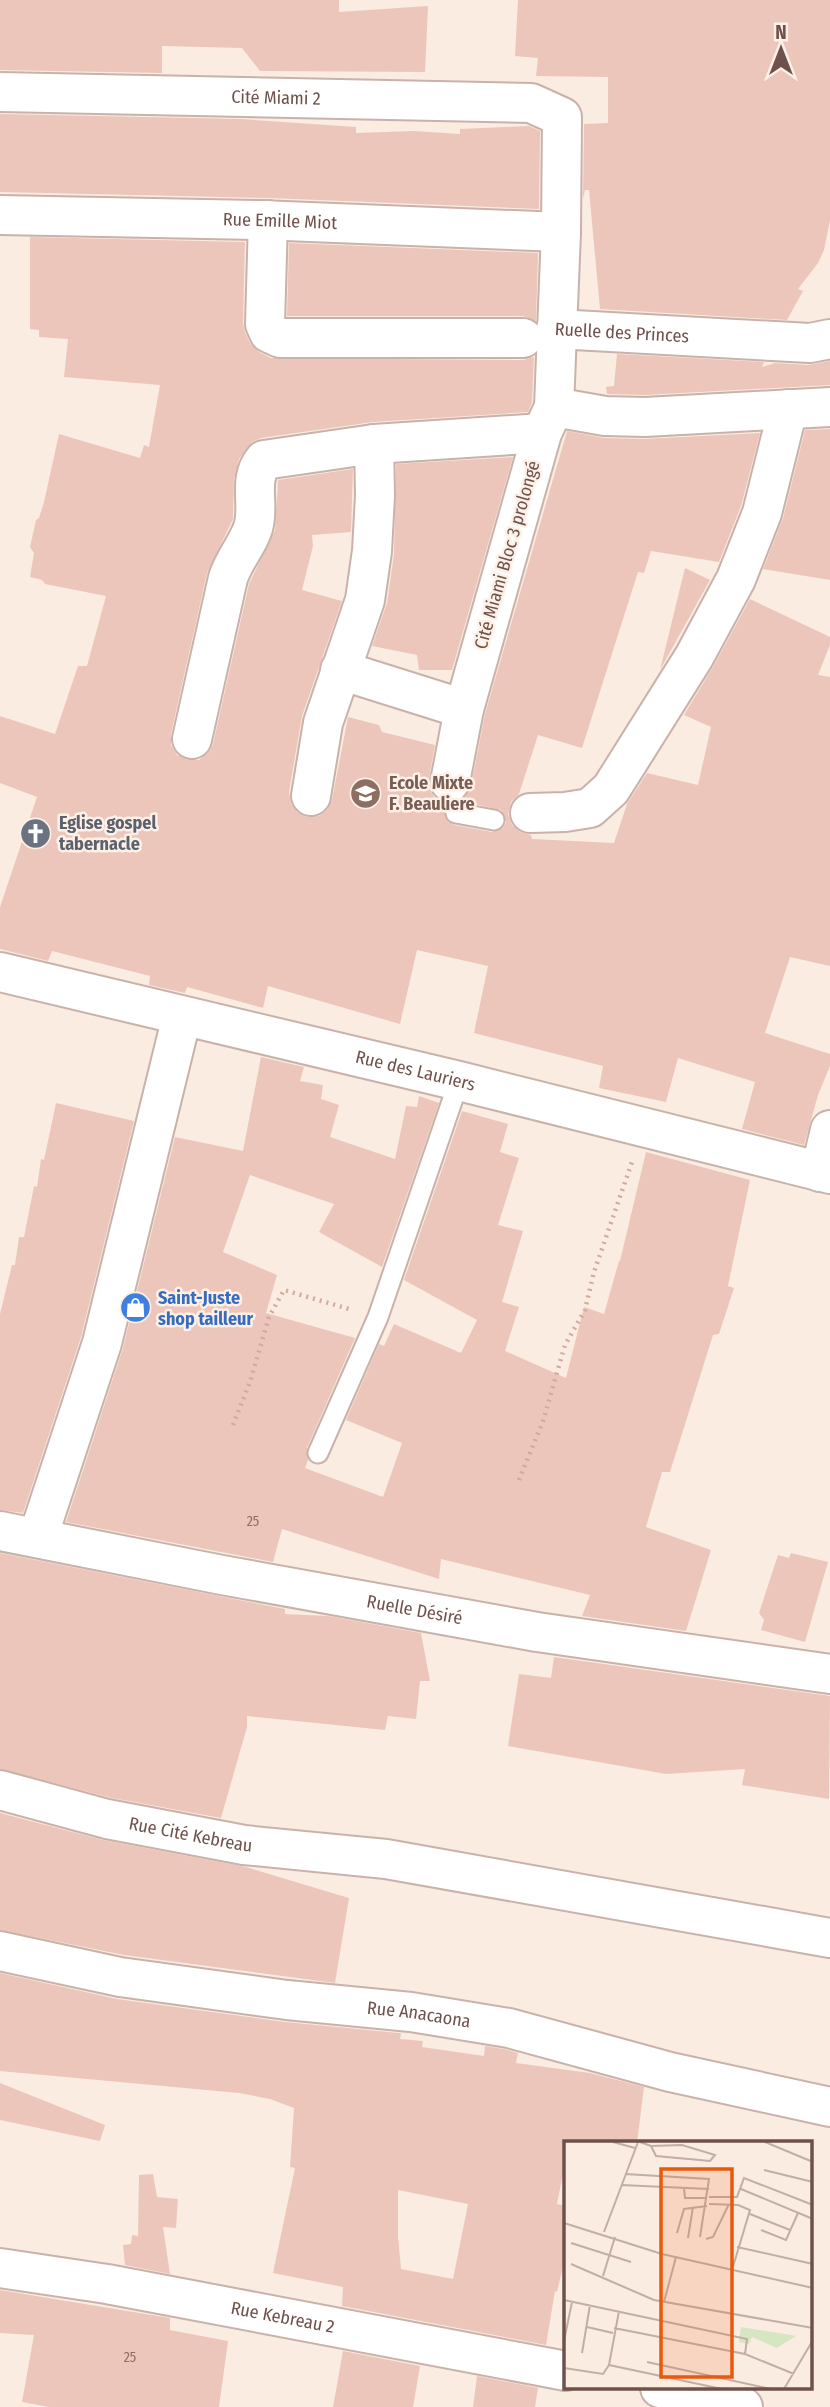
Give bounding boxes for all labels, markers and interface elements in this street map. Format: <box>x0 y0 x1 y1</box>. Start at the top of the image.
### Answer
north arrow <box>746 14 816 84</box>
text: N <box>775 21 787 44</box>
street label: Cité Miami 2 <box>231 86 321 110</box>
street label: Rue Emille Miot <box>223 208 338 234</box>
street label: Ruelle des Princes <box>554 318 690 347</box>
street label: Cité Miami Bloc 3 prolongé <box>470 458 544 652</box>
place label: Ecole Mixte F. Beauliere <box>389 772 475 815</box>
school or university icon: Ecole Mixte F. Beauliere <box>349 776 383 810</box>
place label: Eglise gospel tabernacle <box>59 812 156 855</box>
church icon: Eglise gospel tabernacle <box>19 816 53 850</box>
street label: Rue des Lauriers <box>353 1046 478 1096</box>
place label: Saint-Juste shop tailleur <box>158 1287 253 1330</box>
shop icon: Saint-Juste shop tailleur <box>118 1291 152 1325</box>
house number: 25 <box>247 1513 259 1530</box>
street label: Ruelle Désiré <box>365 1590 464 1629</box>
street label: Rue Cité Kebreau <box>127 1812 253 1857</box>
street label: Rue Anacaona <box>366 1997 472 2033</box>
inset map <box>564 2141 812 2390</box>
street label: Rue Kebreau 2 <box>229 2297 336 2338</box>
house number: 25 <box>124 2349 136 2366</box>

